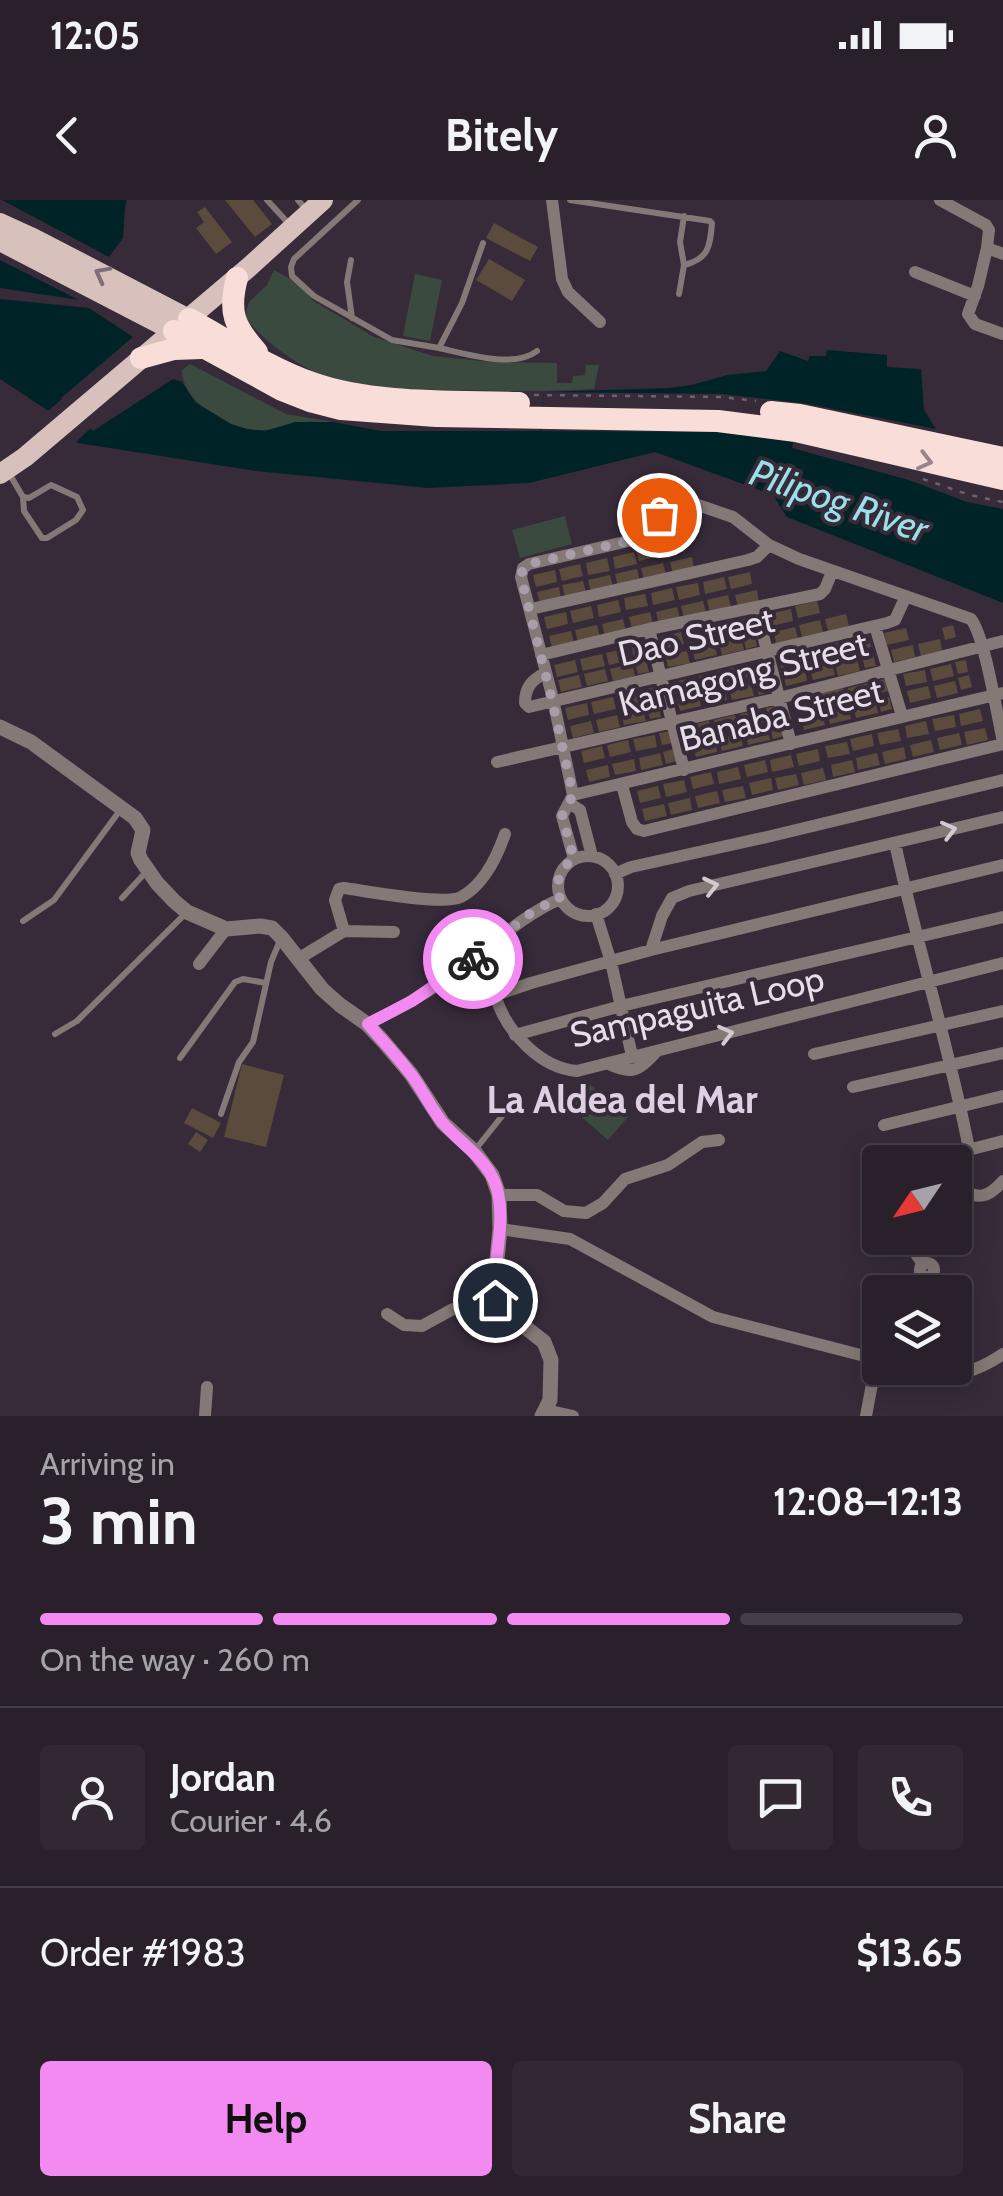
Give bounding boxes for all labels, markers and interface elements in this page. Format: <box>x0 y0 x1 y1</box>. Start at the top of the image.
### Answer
text: 12:05 <box>50 12 140 59</box>
icon: back <box>40 108 95 163</box>
text: Bitely <box>445 108 558 162</box>
icon: person <box>908 108 963 163</box>
one-way arrow <box>95 267 113 286</box>
water label: Pilipog River <box>744 448 935 553</box>
one-way arrow <box>916 450 933 471</box>
pin <box>617 473 702 558</box>
icon: bag <box>632 488 687 543</box>
street label: Dao Street <box>614 598 778 675</box>
street label: Kamagong Street <box>614 622 872 725</box>
street label: Banaba Street <box>675 668 887 761</box>
one-way arrow <box>940 821 957 842</box>
one-way arrow <box>702 877 719 898</box>
courier <box>423 909 523 1009</box>
icon: bike <box>446 932 501 987</box>
street label: Sampaguita Loop <box>566 956 828 1057</box>
one-way arrow <box>717 1024 735 1045</box>
district label: La Aldea del Mar <box>486 1076 758 1123</box>
north arrow <box>862 1145 972 1255</box>
map controls <box>862 1145 972 1385</box>
pin <box>453 1258 538 1343</box>
icon: home <box>468 1273 523 1328</box>
button: layers <box>862 1275 972 1385</box>
text: Arriving in <box>40 1444 175 1483</box>
text: 12:08–12:13 <box>773 1478 963 1525</box>
text: 3 min <box>40 1481 198 1560</box>
text: On the way · 260 m <box>40 1640 310 1679</box>
button: person <box>40 1745 145 1850</box>
button: chat <box>728 1745 833 1850</box>
button: phone <box>858 1745 963 1850</box>
text: Jordan <box>170 1754 276 1801</box>
text: Courier · 4.6 <box>170 1801 332 1840</box>
text: Order #1983 <box>40 1929 246 1976</box>
text: $13.65 <box>856 1929 963 1976</box>
button: Help <box>40 2061 492 2176</box>
button: Share <box>512 2061 963 2176</box>

